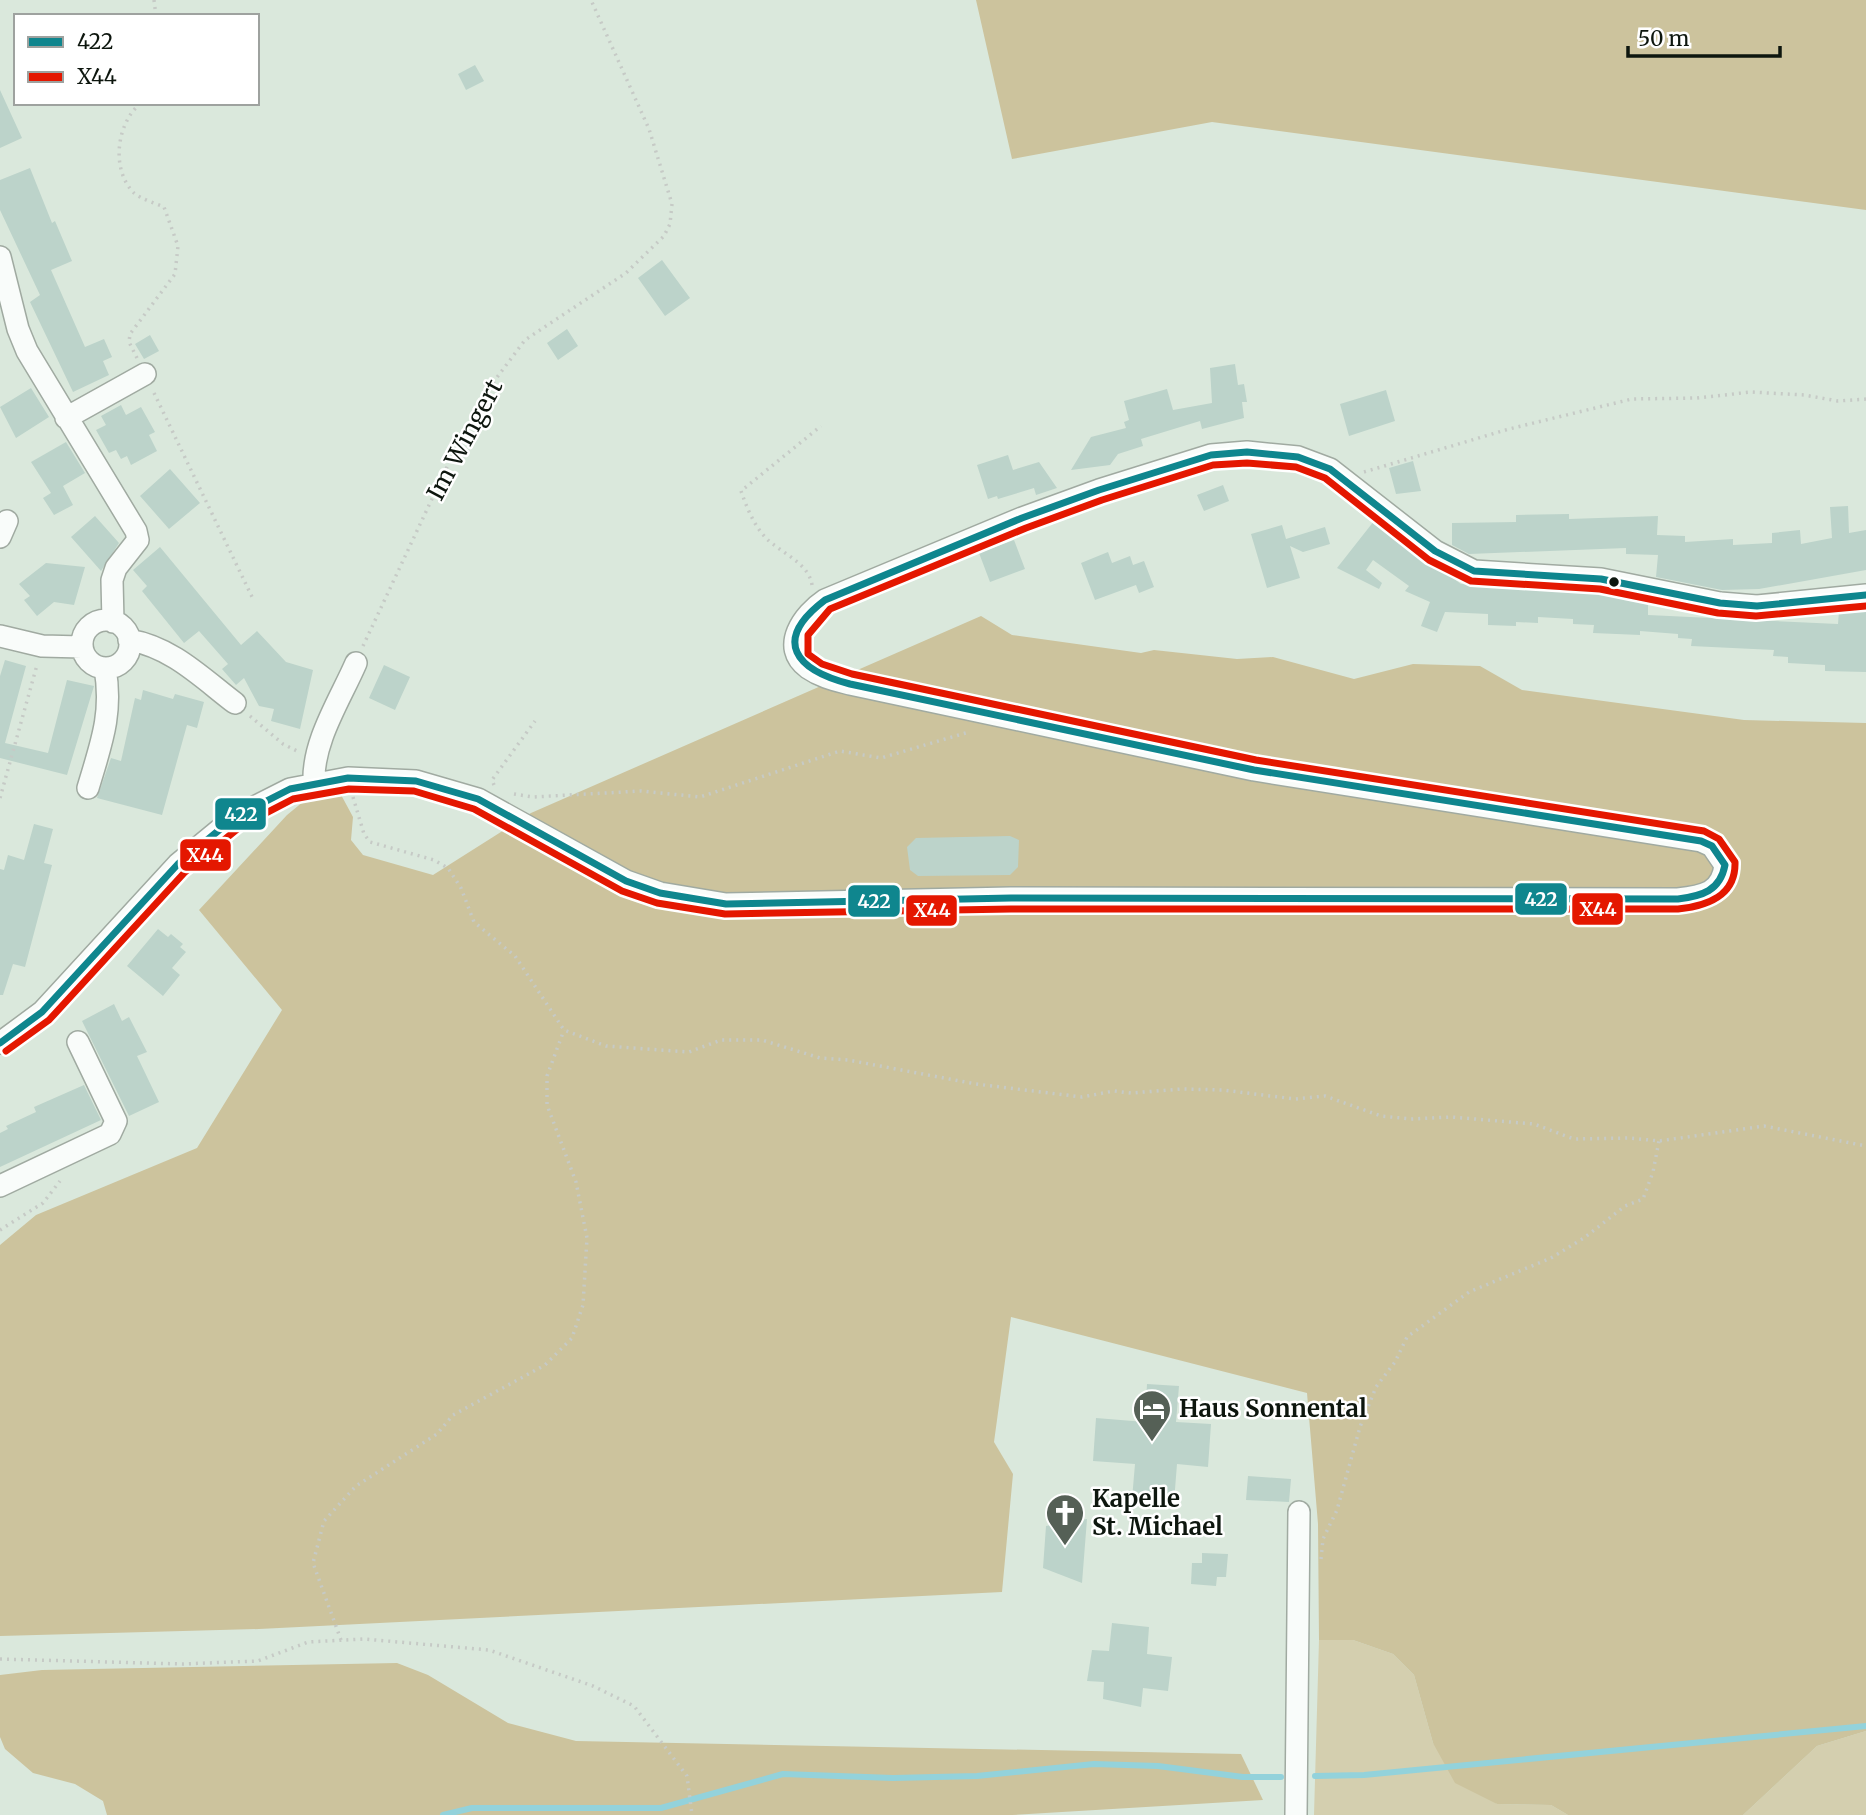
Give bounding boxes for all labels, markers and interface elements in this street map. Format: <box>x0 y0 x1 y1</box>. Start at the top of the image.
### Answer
legend <box>14 14 259 105</box>
scale bar <box>1628 14 1780 58</box>
text: 50 m <box>1638 25 1689 52</box>
text: 422 <box>77 28 113 55</box>
text: X44 <box>77 63 117 90</box>
street label: Im Wingert <box>420 374 510 505</box>
unlabelled marker <box>1607 575 1621 589</box>
line badge: 422 <box>214 797 267 831</box>
text: 422 <box>224 802 258 826</box>
line badge: X44 <box>179 838 232 872</box>
text: X44 <box>186 843 224 867</box>
line badge: 422 <box>1514 882 1568 916</box>
line badge: 422 <box>847 884 901 918</box>
text: 422 <box>1524 887 1558 911</box>
text: 422 <box>857 889 891 913</box>
line badge: X44 <box>1571 892 1624 926</box>
line badge: X44 <box>905 894 958 927</box>
text: X44 <box>1579 897 1617 921</box>
text: X44 <box>913 898 951 922</box>
hotel icon: Haus Sonnental <box>1131 1388 1173 1443</box>
place label: Haus Sonnental <box>1179 1393 1367 1424</box>
place label: Kapelle St. Michael <box>1092 1483 1223 1542</box>
church icon: Kapelle St. Michael <box>1044 1492 1086 1547</box>

